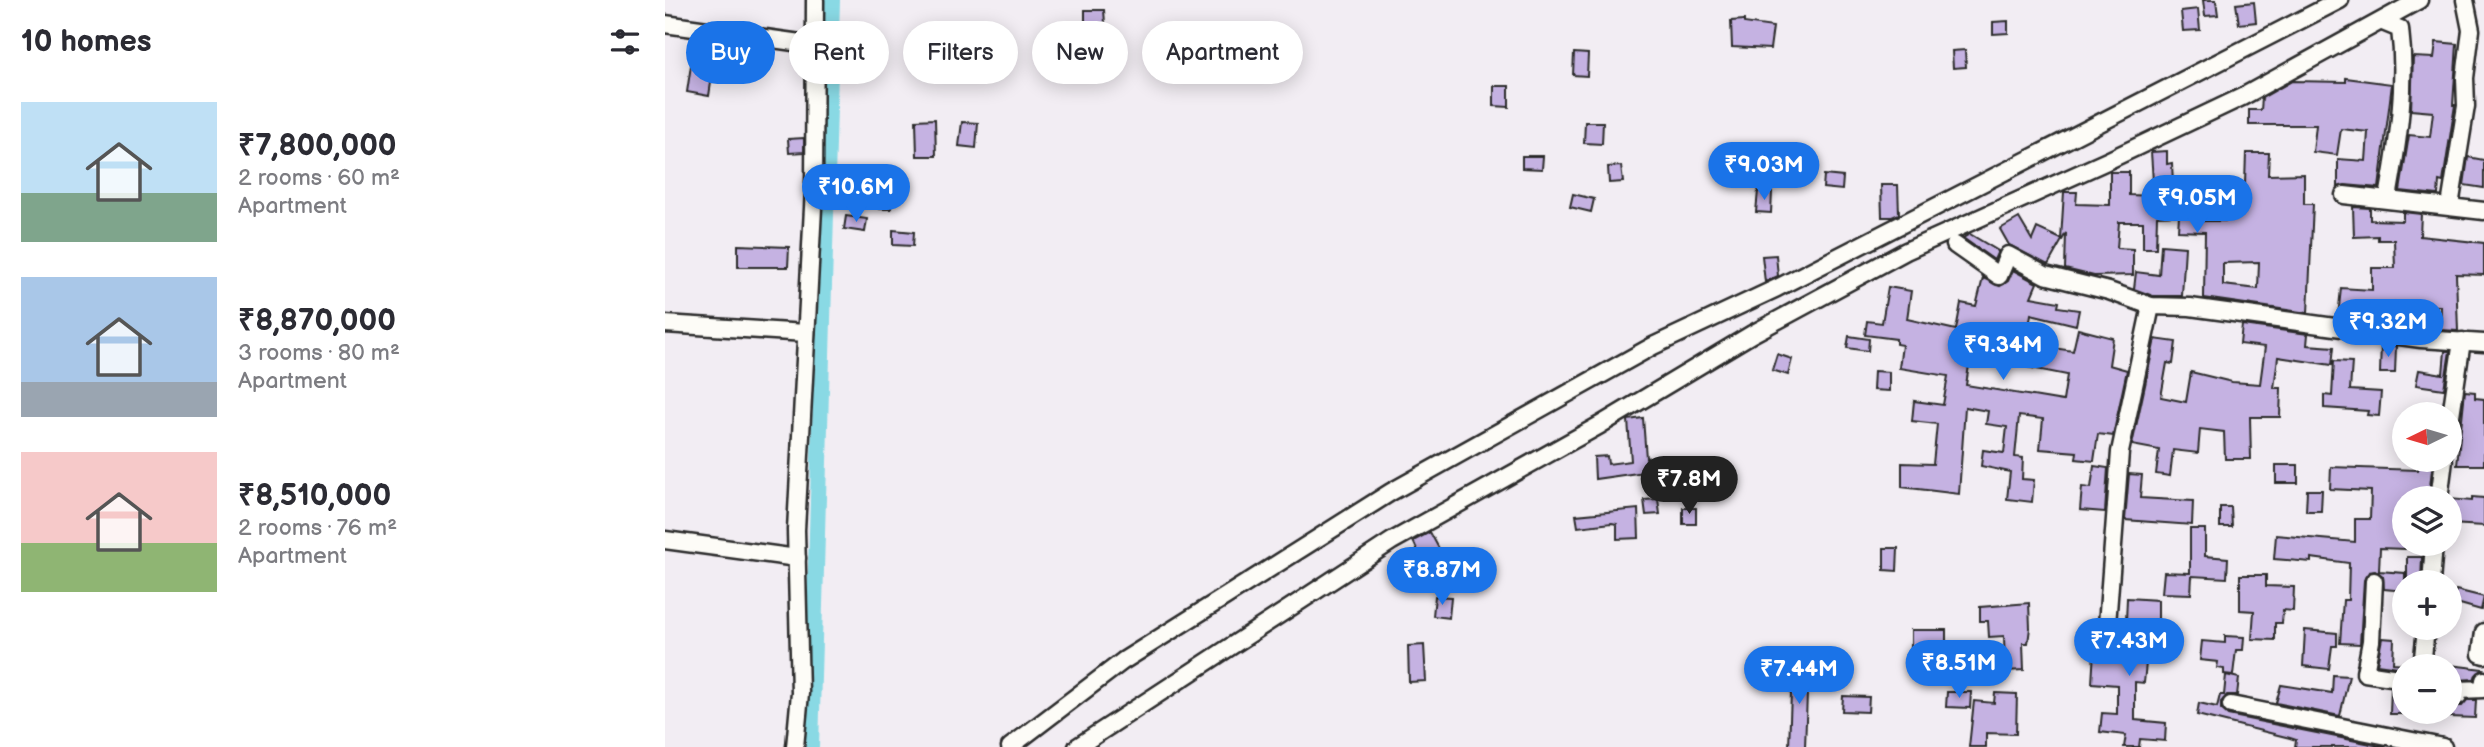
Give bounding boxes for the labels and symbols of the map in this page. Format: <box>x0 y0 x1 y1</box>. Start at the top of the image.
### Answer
pin: ₹9.03M <box>1707 142 1821 202</box>
pin: ₹10.6M <box>799 164 913 224</box>
pin: ₹9.05M <box>2140 176 2254 235</box>
pin: ₹9.32M <box>2331 300 2445 359</box>
pin: ₹9.34M <box>1946 322 2060 382</box>
north arrow <box>2392 402 2462 472</box>
pin: ₹7.8M <box>1640 456 1738 516</box>
pin: ₹8.87M <box>1385 548 1499 607</box>
pin: ₹7.43M <box>2072 618 2186 678</box>
pin: ₹8.51M <box>1902 640 2016 700</box>
pin: ₹7.44M <box>1742 646 1856 706</box>

